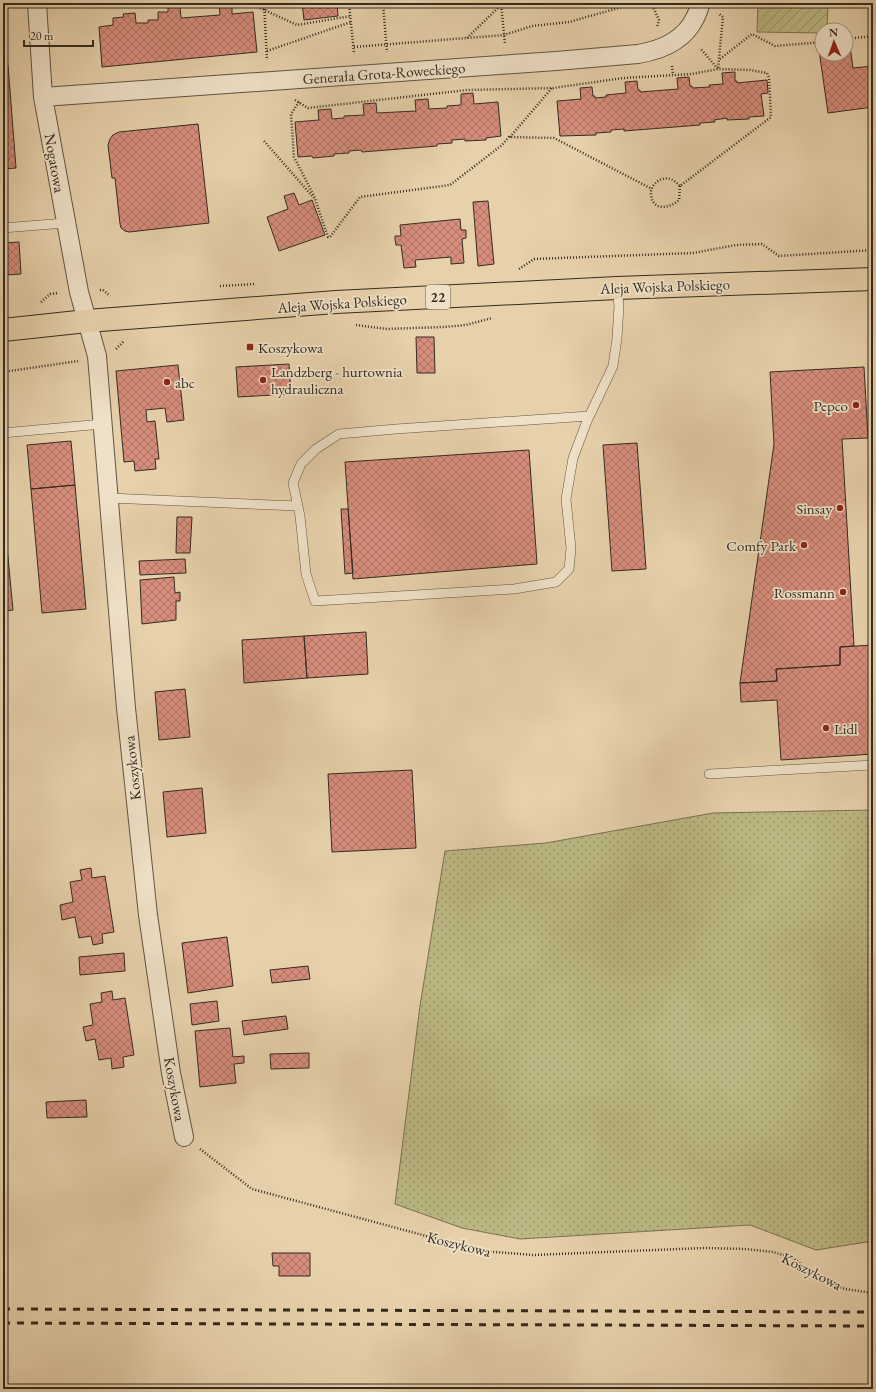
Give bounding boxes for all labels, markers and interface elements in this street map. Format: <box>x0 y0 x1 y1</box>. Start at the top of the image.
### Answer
scale bar <box>24 22 93 48</box>
north arrow <box>814 22 854 62</box>
text: N <box>829 25 838 39</box>
text: 20 m <box>30 28 54 44</box>
street label: Generała Grota-Roweckiego <box>302 58 466 88</box>
street label: Nogatowa <box>40 132 70 194</box>
street label: Aleja Wojska Polskiego <box>599 274 730 298</box>
road number: 22 <box>426 285 450 309</box>
street label: Aleja Wojska Polskiego <box>276 289 407 317</box>
place label: Koszykowa <box>258 338 323 357</box>
marker: Koszykowa <box>245 342 255 352</box>
place label: Landzberg - hurtownia hydrauliczna <box>271 362 403 398</box>
place label: abc <box>175 373 195 392</box>
marker: Landzberg - hurtownia hydrauliczna <box>258 375 268 385</box>
marker: abc <box>162 377 172 387</box>
place label: Pepco <box>814 396 848 415</box>
marker: Pepco <box>851 400 861 410</box>
place label: Sinsay <box>796 499 832 518</box>
marker: Sinsay <box>835 503 845 513</box>
place label: Comfy Park <box>726 536 797 555</box>
marker: Comfy Park <box>799 540 809 550</box>
place label: Rossmann <box>774 583 835 602</box>
marker: Rossmann <box>838 587 848 597</box>
place label: Lidl <box>834 719 858 738</box>
marker: Lidl <box>821 723 831 733</box>
street label: Koszykowa <box>119 735 145 801</box>
street label: Koszykowa <box>160 1055 190 1123</box>
street label: Koszykowa <box>425 1227 493 1261</box>
street label: Koszykowa <box>779 1248 845 1294</box>

